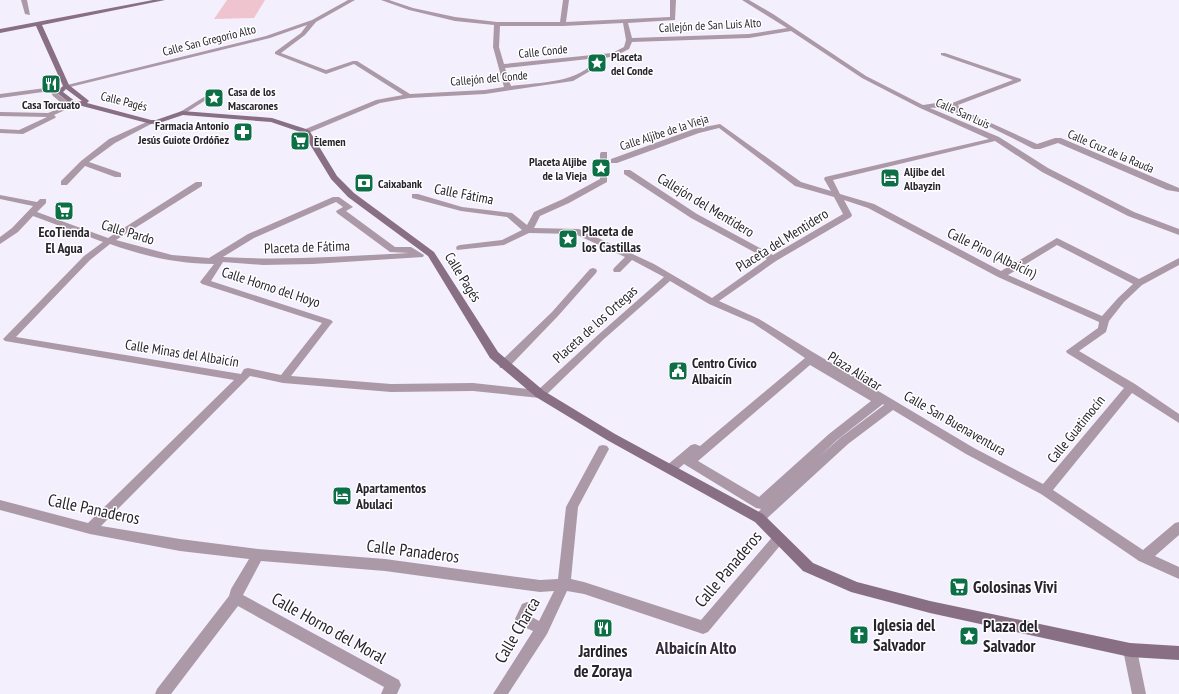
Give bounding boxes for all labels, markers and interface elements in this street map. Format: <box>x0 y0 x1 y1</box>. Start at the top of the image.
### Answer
street label: Callejón de San Luis Alto <box>658 15 762 35</box>
street label: Calle San Gregorio Alto <box>161 21 257 59</box>
street label: Calle Conde <box>518 41 568 61</box>
place label: Placeta del Conde <box>611 49 653 78</box>
place icon: Placeta del Conde <box>586 52 608 74</box>
street label: Callejón del Conde <box>450 67 528 89</box>
restaurant icon: Casa Torcuato <box>40 73 62 95</box>
place label: Casa de los Mascarones <box>228 84 278 113</box>
place icon: Casa de los Mascarones <box>203 87 225 109</box>
street label: Calle Pagés <box>99 88 149 114</box>
street label: Calle San Luis <box>934 94 992 132</box>
place label: Casa Torcuato <box>22 97 81 112</box>
street label: Calle Aljibe de la Vieja <box>618 111 710 153</box>
place label: Farmacia Antonio Jesús Guiote Ordóñez <box>137 118 230 147</box>
pharmacy icon: Farmacia Antonio Jesús Guiote Ordóñez <box>232 121 254 143</box>
street label: Calle Cruz de la Rauda <box>1066 126 1157 176</box>
supermarket icon: Èlemen <box>289 130 311 152</box>
place label: Èlemen <box>314 134 346 149</box>
place label: Placeta Aljibe de la Vieja <box>529 154 587 183</box>
place icon: Placeta Aljibe de la Vieja <box>590 157 612 179</box>
place label: Aljibe del Albayzin <box>903 164 945 193</box>
hotel icon: Aljibe del Albayzin <box>879 167 901 189</box>
street label: Callejón del Mentidero <box>654 169 758 241</box>
bank icon: Caixabank <box>353 172 375 194</box>
place label: Caixabank <box>378 176 422 191</box>
street label: Calle Fátima <box>433 179 495 209</box>
supermarket icon: EcoTienda El Agua <box>53 200 75 222</box>
street label: Placeta del Mentidero <box>732 204 832 276</box>
street label: Calle Pardo <box>99 215 157 249</box>
place label: Placeta de los Castillas <box>582 222 641 256</box>
place label: EcoTienda El Agua <box>38 223 90 257</box>
street label: Calle Pino (Albaicín) <box>944 224 1040 283</box>
place icon: Placeta de los Castillas <box>557 228 579 250</box>
street label: Placeta de Fátima <box>264 237 350 257</box>
street label: Calle Pagés <box>441 249 485 305</box>
street label: Calle Horno del Hoyo <box>219 263 323 311</box>
street label: Placeta de los Ortegas <box>549 281 641 367</box>
street label: Calle Minas del Albaicín <box>124 335 240 371</box>
street label: Plaza Aliatar <box>825 347 885 395</box>
place label: Centro Cívico Albaicín <box>691 354 757 388</box>
public building icon: Centro Cívico Albaicín <box>667 360 689 382</box>
street label: Calle San Buenaventura <box>901 387 1009 459</box>
street label: Calle Guatimocín <box>1043 392 1109 466</box>
place label: Apartamentos Abulaci <box>355 479 426 513</box>
hotel icon: Apartamentos Abulaci <box>331 485 353 507</box>
street label: Calle Panaderos <box>46 489 142 530</box>
street label: Calle Panaderos <box>690 526 767 612</box>
street label: Calle Panaderos <box>365 534 461 568</box>
supermarket icon: Golosinas Vivi <box>948 576 970 598</box>
place label: Golosinas Vivi <box>973 576 1057 598</box>
street label: Calle Horno del Moral <box>268 587 390 669</box>
street label: Calle Charca <box>489 593 545 667</box>
place label: Iglesia del Salvador <box>873 614 936 656</box>
place label: Plaza del Salvador <box>983 615 1039 657</box>
restaurant icon: Jardines de Zoraya <box>592 617 614 639</box>
church icon: Iglesia del Salvador <box>848 624 870 646</box>
place icon: Plaza del Salvador <box>958 625 980 647</box>
district label: Albaicín Alto <box>655 636 737 659</box>
place label: Jardines de Zoraya <box>574 640 632 682</box>

